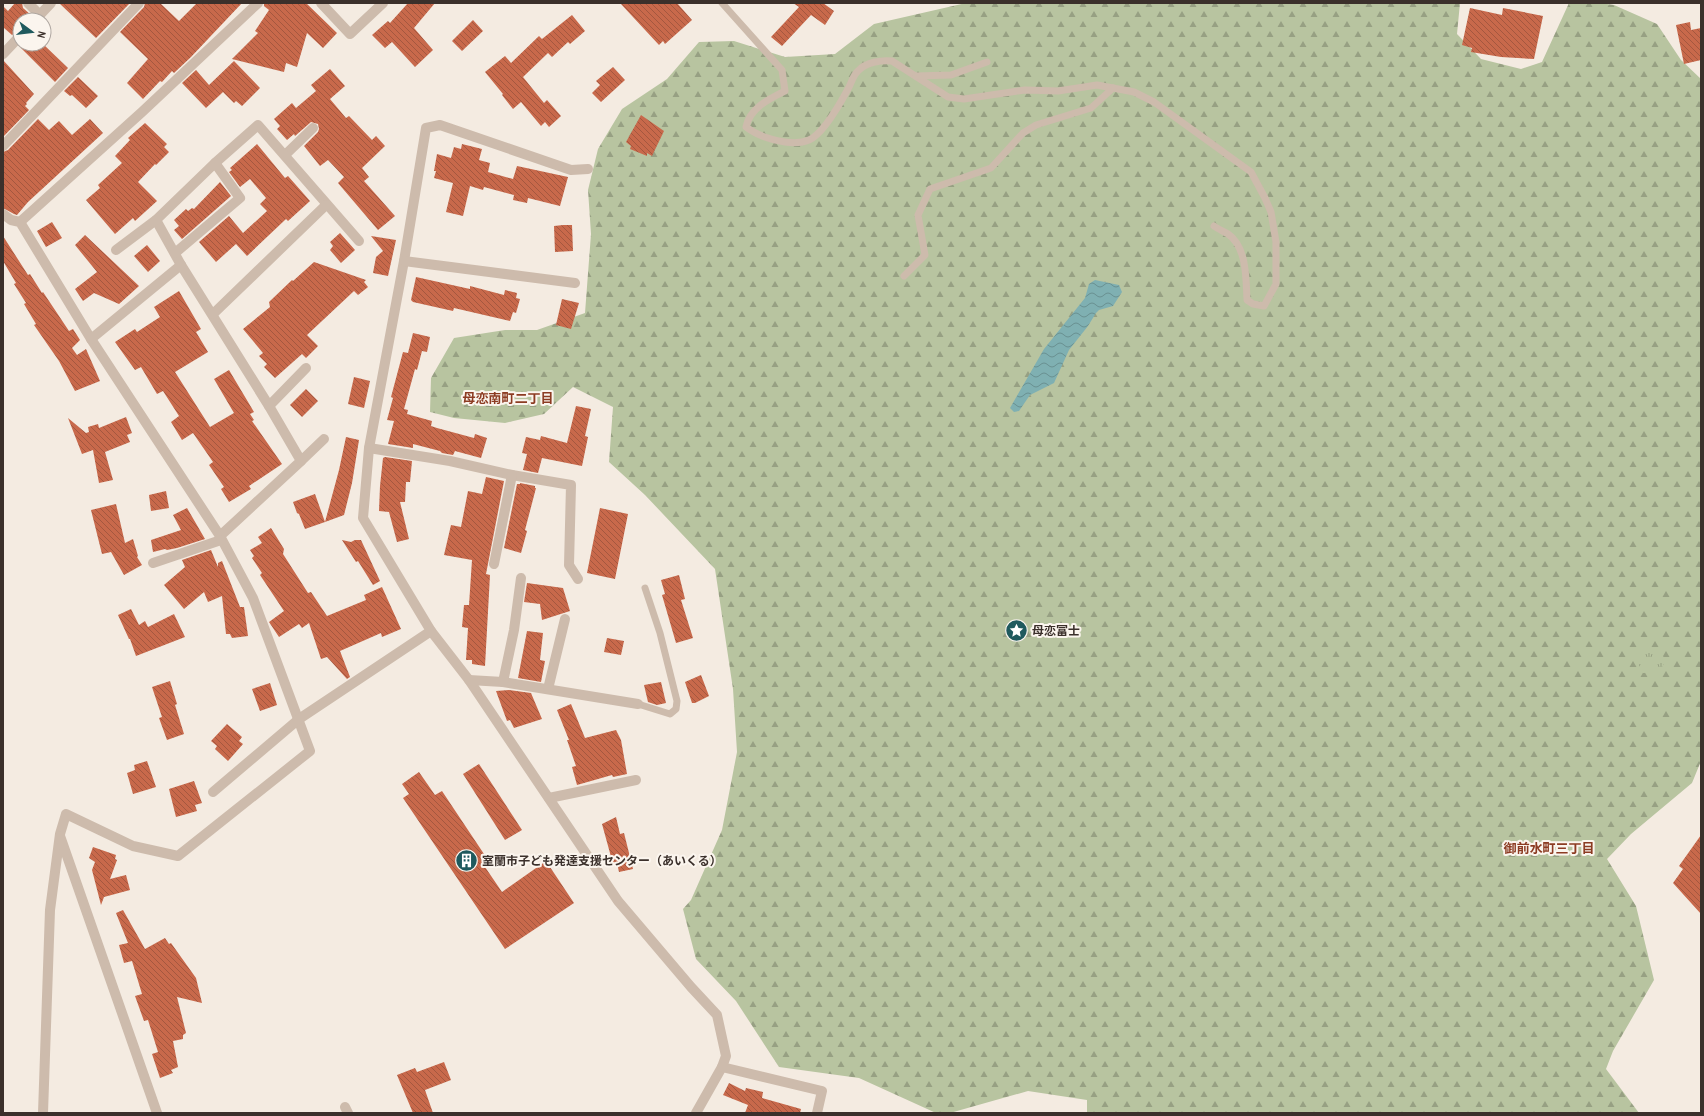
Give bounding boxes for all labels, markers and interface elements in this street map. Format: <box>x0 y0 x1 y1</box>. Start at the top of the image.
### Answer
north arrow <box>12 12 52 52</box>
text: N <box>34 30 49 40</box>
district label: 母恋南町二丁目 <box>462 390 554 407</box>
place icon: 母恋富士 <box>1004 618 1030 644</box>
place label: 母恋富士 <box>1032 623 1080 639</box>
district label: 御前水町三丁目 <box>1503 840 1595 857</box>
building icon: 室蘭市子ども発達支援センター（あいくる） <box>453 848 479 874</box>
place label: 室蘭市子ども発達支援センター（あいくる） <box>482 853 722 869</box>

